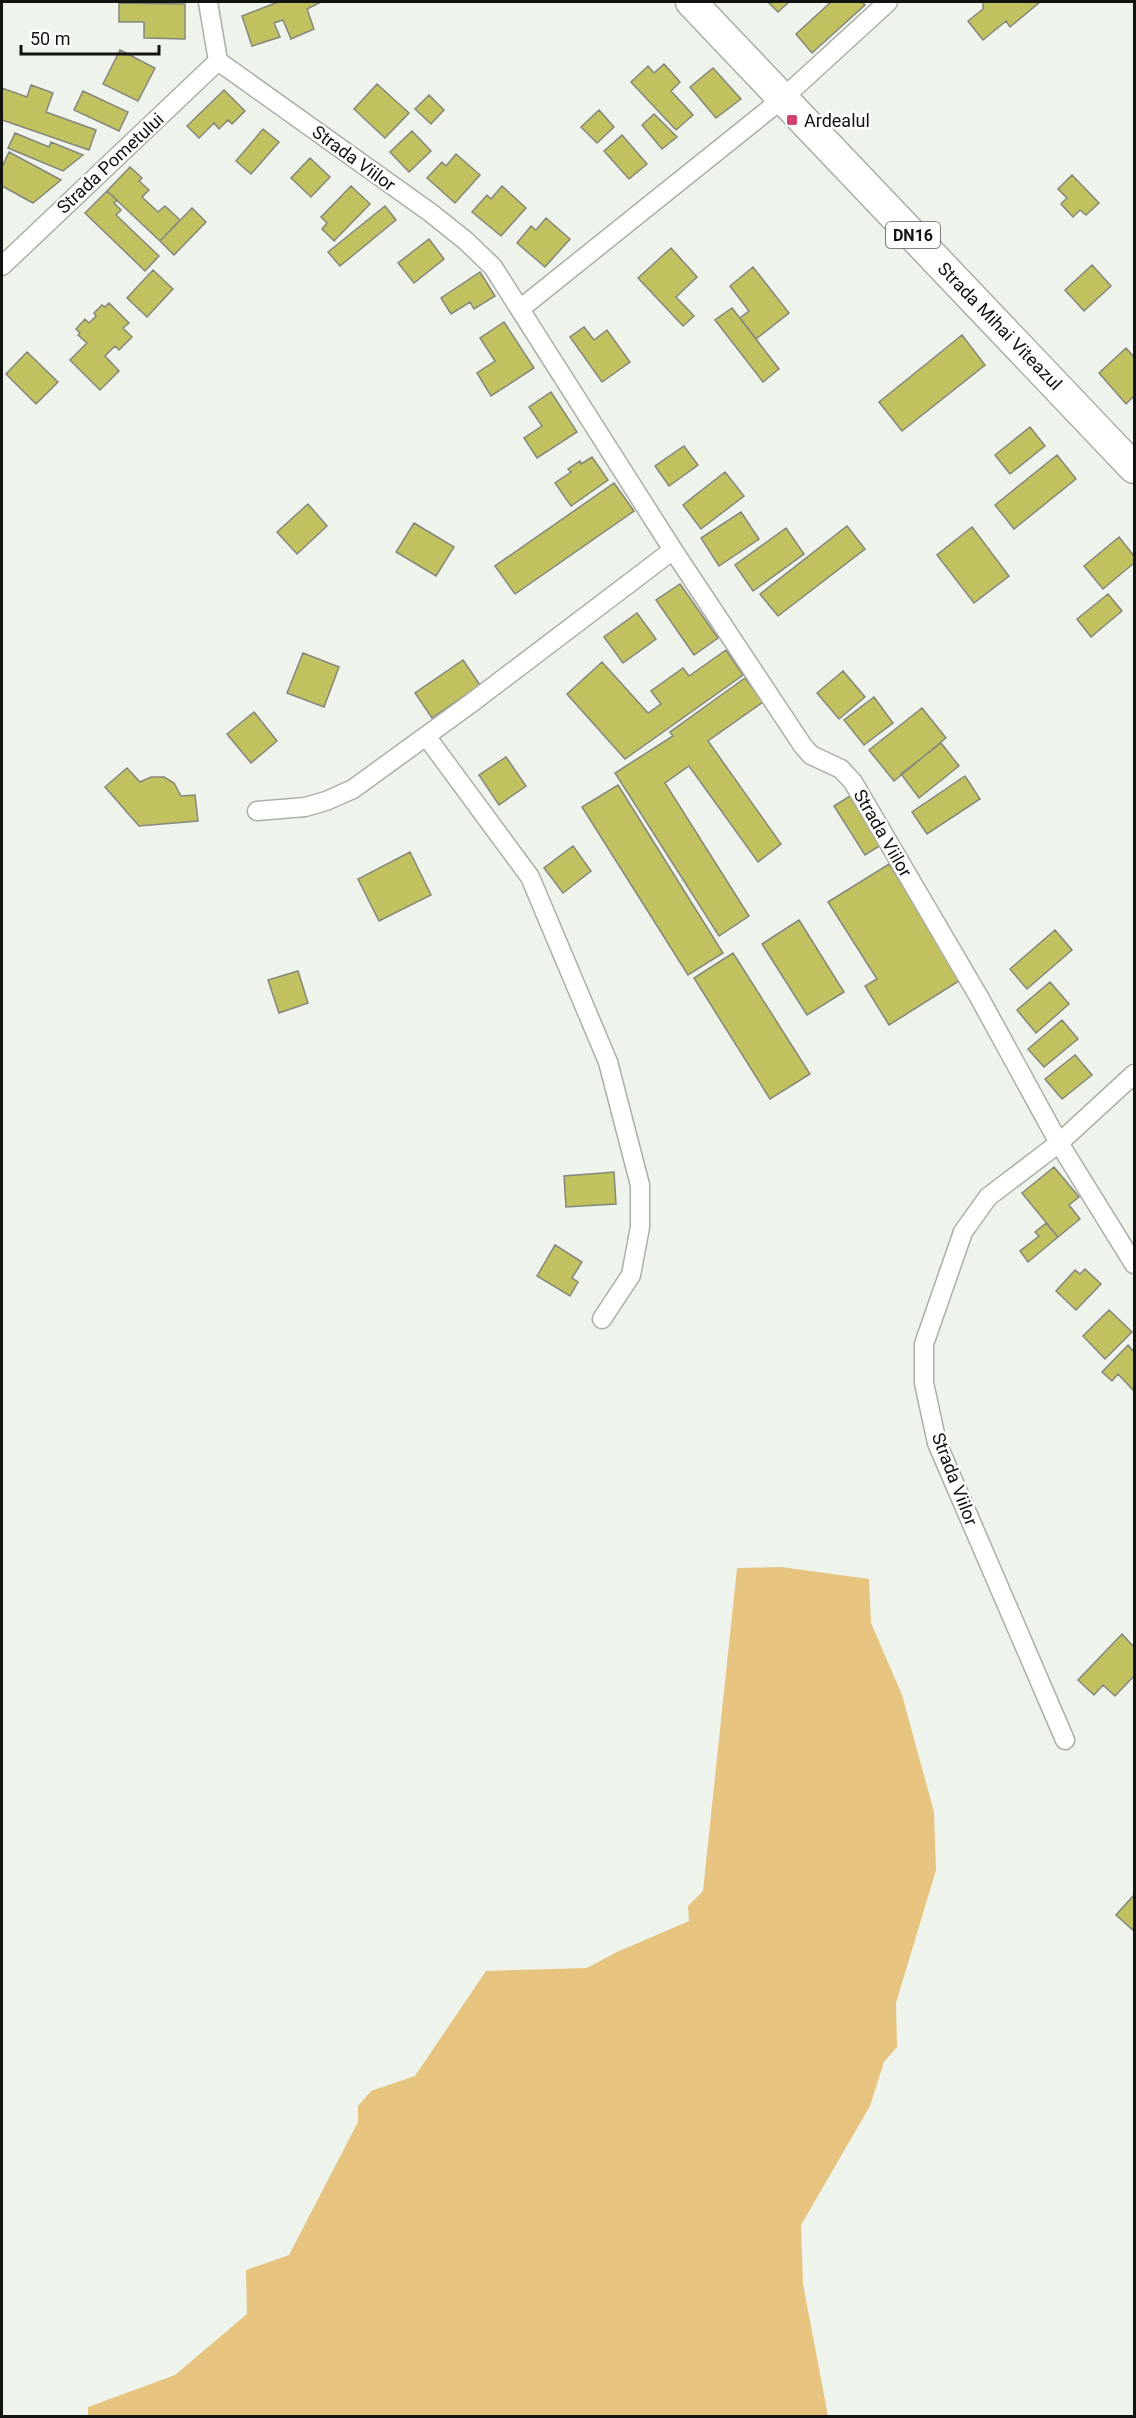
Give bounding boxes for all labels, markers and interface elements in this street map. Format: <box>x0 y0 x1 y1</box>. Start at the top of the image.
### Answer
scale bar <box>21 18 159 56</box>
text: 50 m <box>30 28 70 49</box>
street label: Strada Pometului <box>52 108 168 218</box>
place label: Ardealul <box>804 110 870 131</box>
marker: Ardealul <box>785 113 799 127</box>
street label: Strada Viilor <box>308 121 400 195</box>
road number: DN16 <box>886 222 940 248</box>
street label: Strada Mihai Viteazul <box>934 258 1066 394</box>
street label: Strada Viilor <box>850 786 916 880</box>
street label: Strada Viilor <box>928 1430 982 1528</box>

